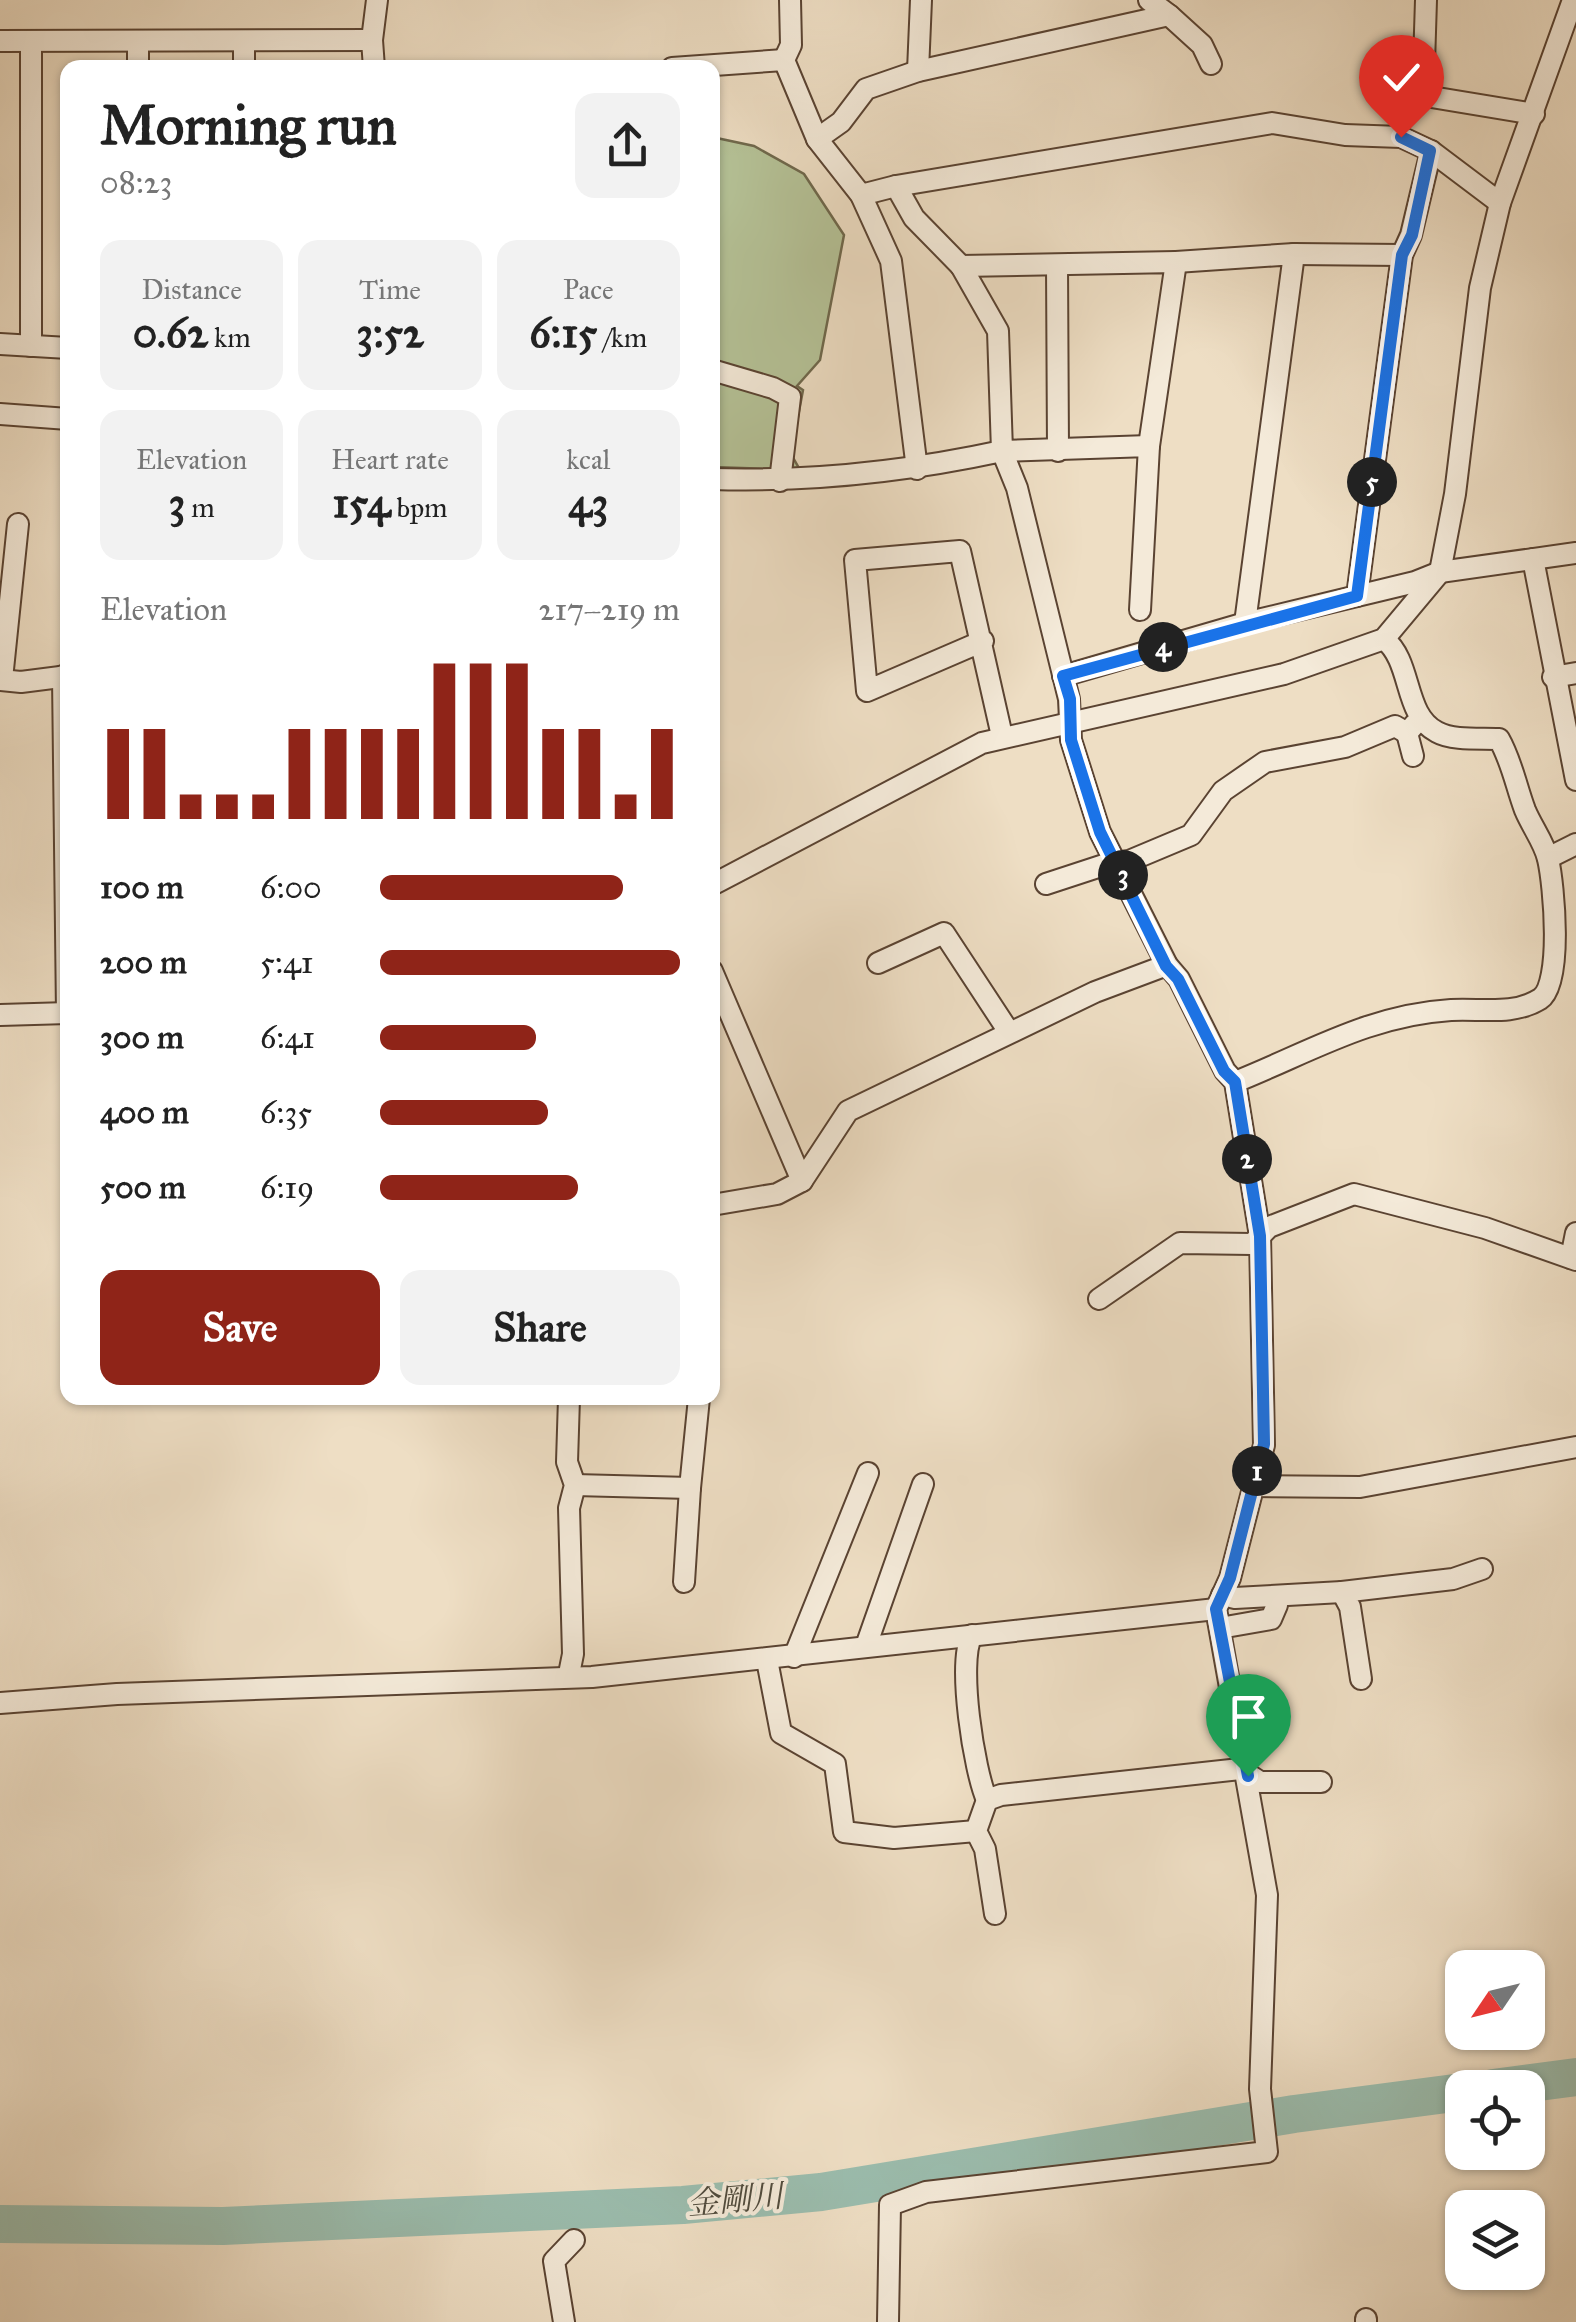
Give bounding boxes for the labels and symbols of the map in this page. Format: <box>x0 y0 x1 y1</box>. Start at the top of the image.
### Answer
pin <box>1359 35 1444 138</box>
pin: 5 <box>1347 457 1397 507</box>
pin: 4 <box>1138 622 1188 672</box>
pin: 3 <box>1098 850 1148 900</box>
pin: 2 <box>1222 1134 1272 1184</box>
pin: 1 <box>1232 1446 1282 1496</box>
pin <box>1206 1674 1291 1777</box>
north arrow <box>1445 1950 1545 2050</box>
water label: 金剛川 <box>685 2176 787 2224</box>

